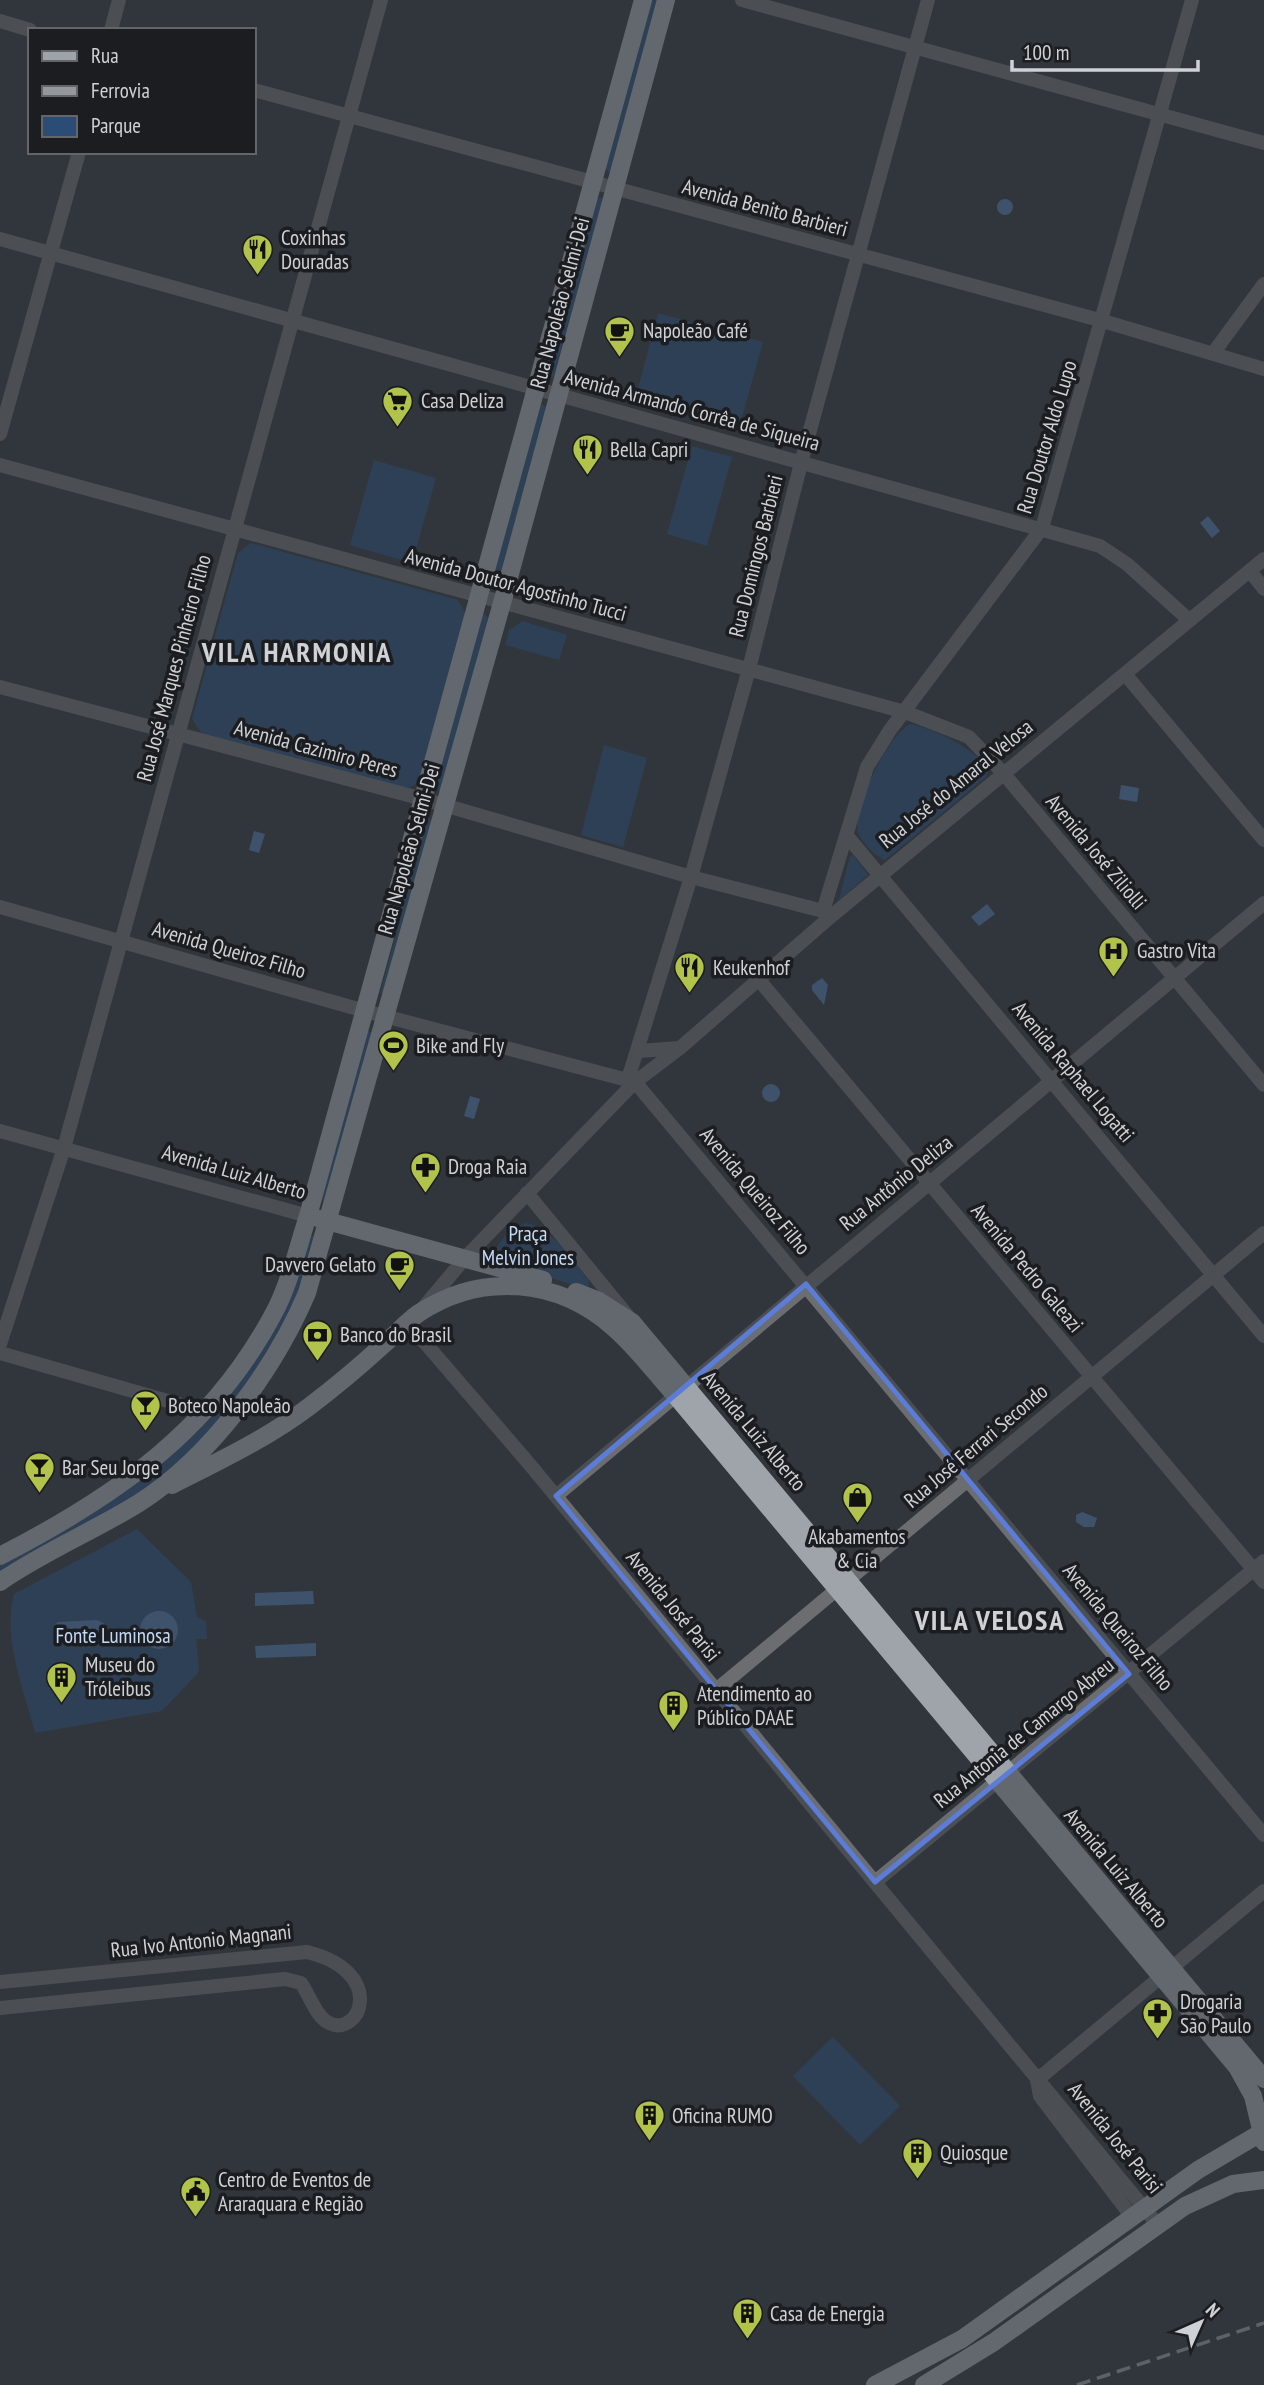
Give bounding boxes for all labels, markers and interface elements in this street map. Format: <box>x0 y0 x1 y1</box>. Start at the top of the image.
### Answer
legend <box>28 28 256 154</box>
scale bar <box>1012 28 1198 72</box>
text: 100 m <box>1023 39 1069 66</box>
text: Rua <box>91 42 119 69</box>
text: Ferrovia <box>91 77 150 104</box>
text: Parque <box>91 112 141 139</box>
street label: Avenida Benito Barbieri <box>680 172 851 243</box>
street label: Rua Napoleão Selmi-Dei <box>524 214 595 392</box>
place label: Coxinhas Douradas <box>281 224 349 275</box>
restaurant icon: Coxinhas Douradas <box>241 233 275 277</box>
cafe icon: Napoleão Café <box>603 314 637 358</box>
place label: Napoleão Café <box>643 317 748 344</box>
street label: Rua Doutor Aldo Lupo <box>1010 357 1083 517</box>
street label: Avenida Armando Corrêa de Siqueira <box>561 362 823 457</box>
supermarket icon: Casa Deliza <box>381 384 415 428</box>
place label: Casa Deliza <box>421 387 504 414</box>
restaurant icon: Bella Capri <box>570 433 604 477</box>
place label: Bella Capri <box>610 436 688 463</box>
street label: Rua Domingos Barbieri <box>722 472 789 640</box>
street label: Avenida Doutor Agostinho Tucci <box>403 542 630 627</box>
street label: Rua José Marques Pinheiro Filho <box>130 551 217 784</box>
district label: VILA HARMONIA <box>201 633 392 670</box>
street label: Rua José do Amaral Velosa <box>873 713 1038 854</box>
street label: Avenida Cazimiro Peres <box>231 714 401 783</box>
street label: Rua Napoleão Selmi-Dei <box>371 760 446 937</box>
street label: Avenida José Ziliolli <box>1040 788 1153 915</box>
street label: Avenida Queiroz Filho <box>149 915 309 984</box>
hospital icon: Gastro Vita <box>1097 934 1131 978</box>
place label: Gastro Vita <box>1137 937 1216 964</box>
restaurant icon: Keukenhof <box>673 951 707 995</box>
place label: Keukenhof <box>713 954 790 981</box>
street label: Avenida Raphael Logatti <box>1007 996 1140 1148</box>
sports icon: Bike and Fly <box>376 1029 410 1073</box>
place label: Bike and Fly <box>416 1032 504 1059</box>
street label: Avenida Queiroz Filho <box>694 1121 817 1260</box>
street label: Rua Antônio Deliza <box>834 1129 958 1236</box>
street label: Avenida Luiz Alberto <box>159 1138 309 1205</box>
pharmacy icon: Droga Raia <box>408 1150 442 1194</box>
place label: Droga Raia <box>448 1153 527 1180</box>
street label: Avenida Pedro Galeazi <box>965 1198 1089 1338</box>
park label: Praça Melvin Jones <box>482 1220 574 1271</box>
cafe icon: Davvero Gelato <box>382 1248 416 1292</box>
place label: Davvero Gelato <box>265 1251 376 1278</box>
bank icon: Banco do Brasil <box>300 1318 334 1362</box>
place label: Banco do Brasil <box>340 1321 451 1348</box>
street label: Avenida Luiz Alberto <box>696 1365 812 1496</box>
street label: Rua José Ferrari Secondo <box>898 1378 1053 1514</box>
bar icon: Boteco Napoleão <box>128 1389 162 1433</box>
place label: Boteco Napoleão <box>168 1392 291 1419</box>
bar icon: Bar Seu Jorge <box>22 1451 56 1495</box>
place label: Bar Seu Jorge <box>62 1454 159 1481</box>
shop icon: Akabamentos & Cia <box>840 1480 874 1524</box>
place label: Akabamentos & Cia <box>808 1523 906 1574</box>
street label: Avenida José Parisi <box>620 1545 727 1667</box>
street label: Avenida Queiroz Filho <box>1057 1557 1180 1696</box>
district label: VILA VELOSA <box>914 1601 1065 1638</box>
park label: Fonte Luminosa <box>55 1622 171 1649</box>
place label: Museu do Tróleibus <box>85 1651 155 1702</box>
street label: Rua Antonia de Camargo Abreu <box>928 1652 1119 1814</box>
building icon: Museu do Tróleibus <box>45 1660 79 1704</box>
place label: Atendimento ao Público DAAE <box>697 1680 812 1731</box>
building icon: Atendimento ao Público DAAE <box>657 1689 691 1733</box>
street label: Avenida Luiz Alberto <box>1058 1802 1174 1933</box>
street label: Rua Ivo Antonio Magnani <box>109 1918 293 1963</box>
place label: Drogaria São Paulo <box>1180 1988 1251 2039</box>
pharmacy icon: Drogaria São Paulo <box>1140 1997 1174 2041</box>
street label: Avenida José Parisi <box>1062 2077 1169 2199</box>
building icon: Oficina RUMO <box>632 2099 666 2143</box>
place label: Oficina RUMO <box>672 2102 773 2129</box>
building icon: Quiosque <box>900 2136 934 2180</box>
place label: Quiosque <box>940 2139 1008 2166</box>
place label: Centro de Eventos de Araraquara e Região <box>218 2166 371 2217</box>
public building icon: Centro de Eventos de Araraquara e Região <box>178 2175 212 2219</box>
north arrow <box>1166 2287 1236 2357</box>
building icon: Casa de Energia <box>730 2297 764 2341</box>
text: N <box>1201 2298 1225 2322</box>
place label: Casa de Energia <box>770 2300 885 2327</box>

